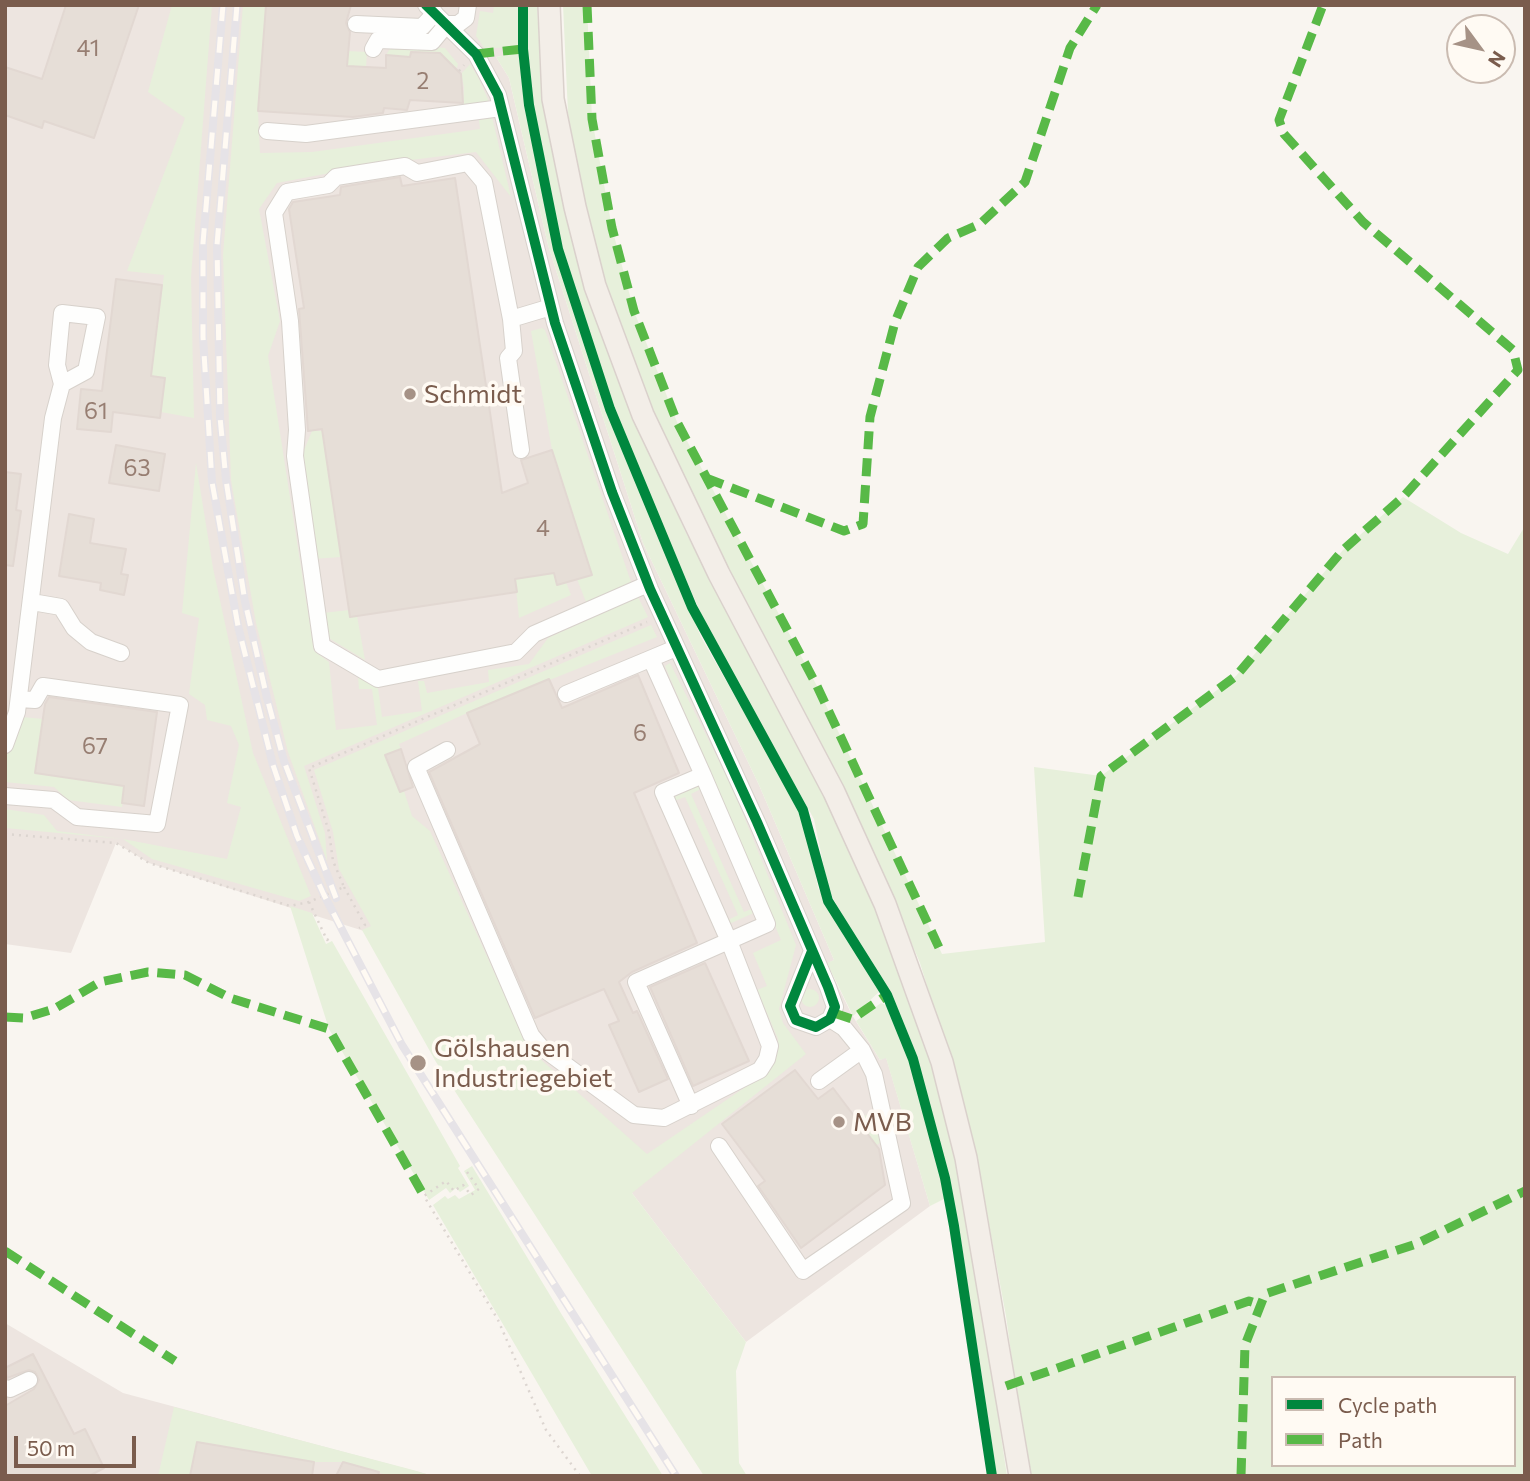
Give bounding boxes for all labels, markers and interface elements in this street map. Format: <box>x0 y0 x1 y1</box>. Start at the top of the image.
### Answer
north arrow <box>1446 14 1516 84</box>
house number: 41 <box>77 34 99 62</box>
text: N <box>1484 47 1511 72</box>
house number: 2 <box>417 67 429 95</box>
place label: Schmidt <box>424 378 522 410</box>
marker: Schmidt <box>402 386 418 402</box>
house number: 61 <box>84 397 108 425</box>
house number: 63 <box>123 454 151 482</box>
house number: 4 <box>536 514 550 542</box>
house number: 6 <box>633 719 647 747</box>
house number: 67 <box>82 732 108 760</box>
place label: Gölshausen Industriegebiet <box>434 1032 613 1094</box>
marker: Gölshausen Industriegebiet <box>408 1053 428 1073</box>
place label: MVB <box>853 1106 911 1138</box>
marker: MVB <box>831 1114 847 1130</box>
legend <box>1271 1376 1516 1467</box>
text: Cycle path <box>1338 1392 1437 1417</box>
scale bar <box>18 1422 140 1466</box>
text: Path <box>1338 1427 1383 1452</box>
text: 50 m <box>27 1435 75 1460</box>

